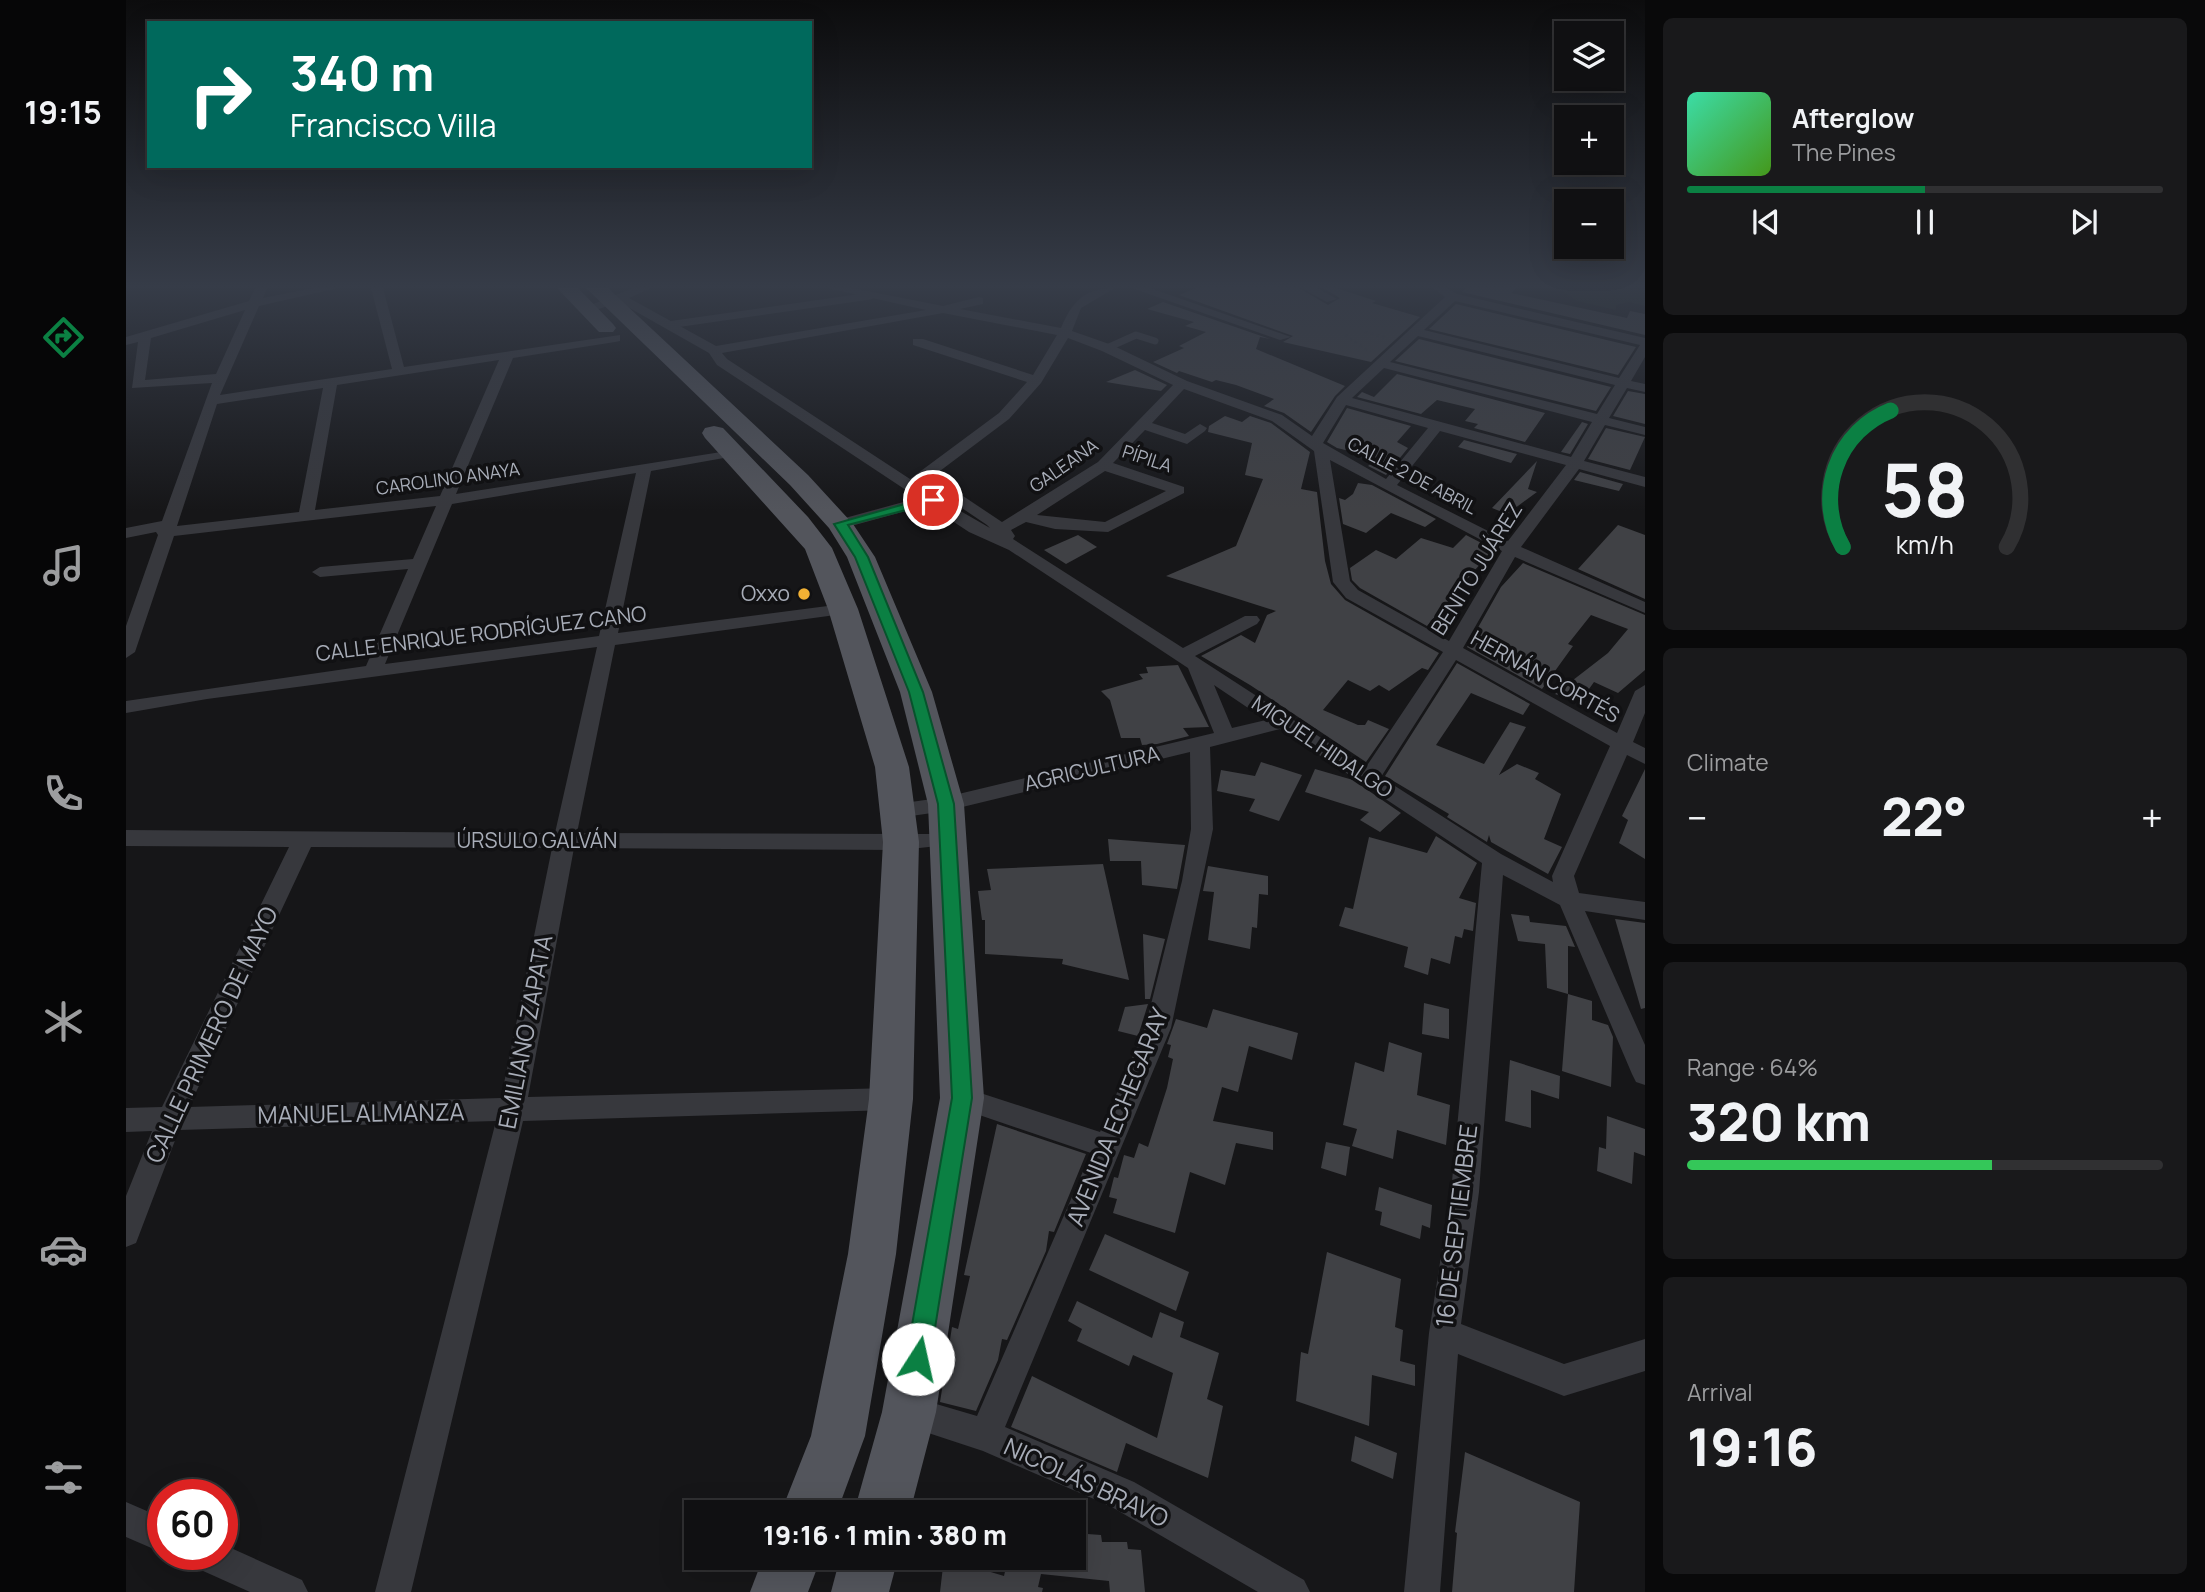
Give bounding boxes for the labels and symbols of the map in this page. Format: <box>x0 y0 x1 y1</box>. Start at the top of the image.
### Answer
street label: CALLE 2 DE ABRIL <box>1344 431 1481 519</box>
street label: GALEANA <box>1024 433 1103 497</box>
street label: PÍPILA <box>1119 439 1176 477</box>
street label: CAROLINO ANAYA <box>374 456 522 500</box>
pin <box>903 470 963 530</box>
street label: BENITO JUÁREZ <box>1424 497 1528 640</box>
place label: Oxxo <box>741 579 790 607</box>
marker: Oxxo <box>796 586 812 602</box>
street label: CALLE ENRIQUE RODRÍGUEZ CANO <box>314 599 648 667</box>
street label: HERNÁN CORTÉS <box>1466 624 1625 729</box>
street label: MIGUEL HIDALGO <box>1247 689 1399 804</box>
street label: AGRICULTURA <box>1021 739 1162 797</box>
street label: ÚRSULO GALVÁN <box>457 826 617 854</box>
street label: CALLE PRIMERO DE MAYO <box>137 901 285 1168</box>
street label: EMILIANO ZAPATA <box>490 932 560 1132</box>
street label: AVENIDA ECHEGARAY <box>1058 1002 1176 1231</box>
street label: MANUEL ALMANZA <box>257 1094 465 1131</box>
street label: 16 DE SEPTIEMBRE <box>1427 1123 1484 1329</box>
position arrow <box>881 1322 955 1396</box>
street label: NICOLÁS BRAVO <box>999 1429 1174 1534</box>
speed limit sign: 60 <box>147 1479 238 1570</box>

